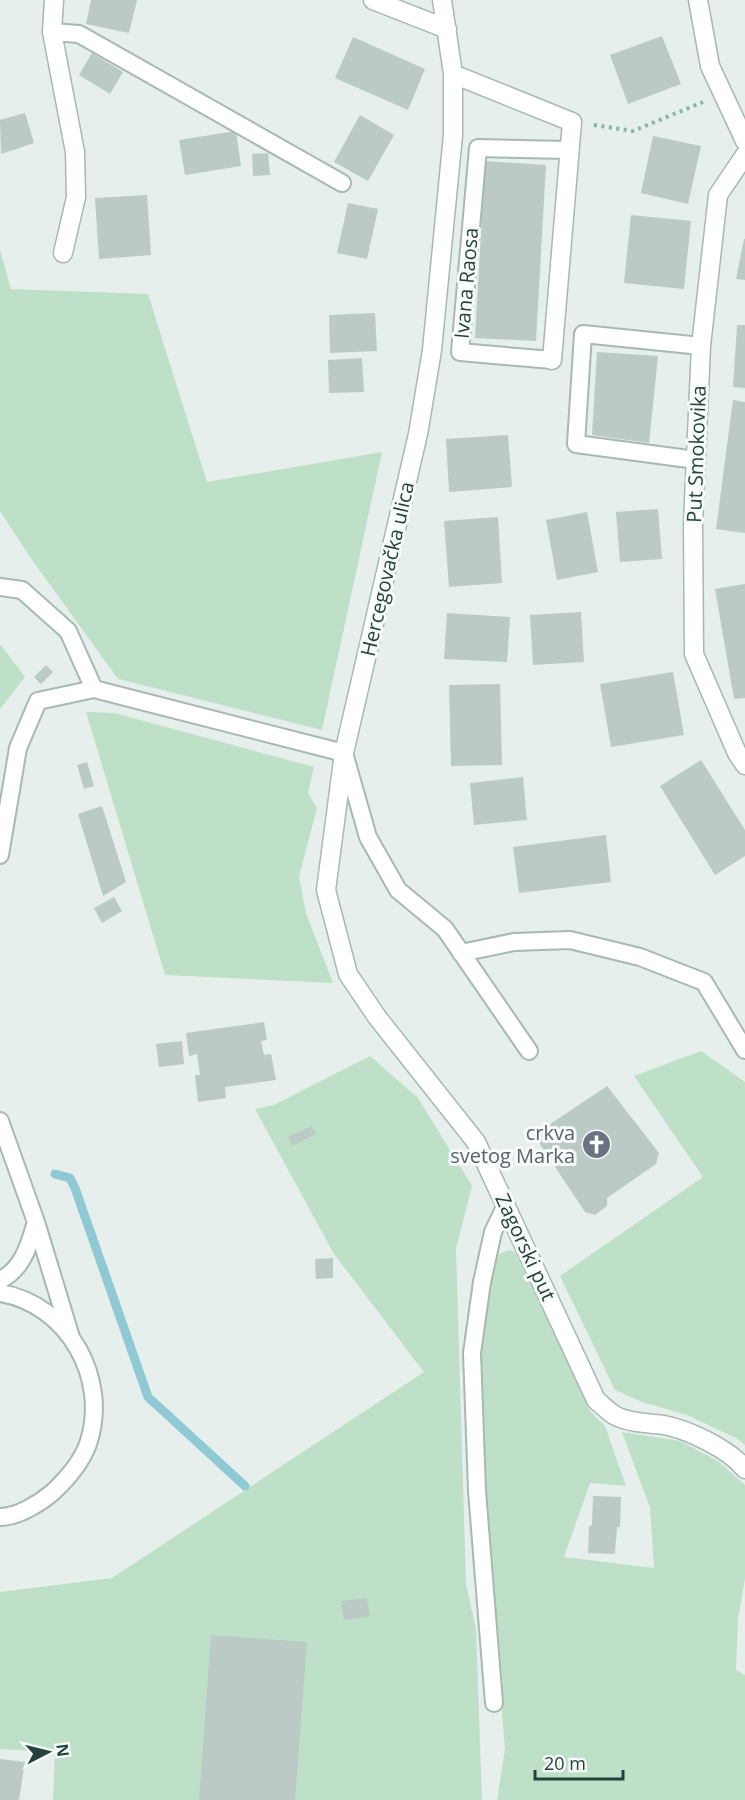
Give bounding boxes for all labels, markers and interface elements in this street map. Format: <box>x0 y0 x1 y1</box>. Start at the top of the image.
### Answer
street label: Ivana Raosa <box>448 226 484 340</box>
street label: Put Smokovika <box>680 385 712 523</box>
street label: Hercegovačka ulica <box>354 479 420 659</box>
place label: crkva svetog Marka <box>450 1119 575 1169</box>
church icon: crkva svetog Marka <box>580 1128 612 1160</box>
street label: Zagorski put <box>489 1189 563 1305</box>
north arrow <box>18 1722 78 1782</box>
text: N <box>51 1742 75 1758</box>
scale bar <box>535 1743 624 1781</box>
text: 20 m <box>544 1751 586 1775</box>

